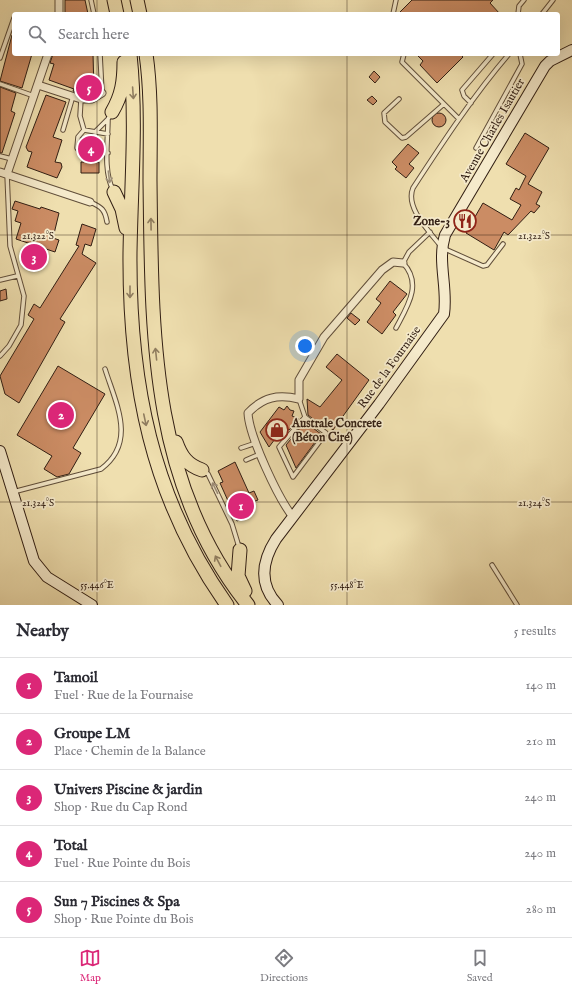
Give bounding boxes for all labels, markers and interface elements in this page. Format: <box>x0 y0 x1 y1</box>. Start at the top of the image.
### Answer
search box <box>12 12 560 56</box>
icon: search <box>26 23 48 45</box>
text: Search here <box>58 25 129 44</box>
pin: 5 <box>76 73 102 103</box>
street label: Avenue Charles Isautier <box>456 75 529 186</box>
one-way arrow <box>130 86 137 99</box>
pin: 4 <box>78 134 104 164</box>
one-way arrow <box>105 170 113 183</box>
restaurant icon: Zone-3 <box>452 208 478 234</box>
place label: Zone-3 <box>413 214 450 229</box>
one-way arrow <box>147 218 155 231</box>
text: 21.322°S <box>22 230 54 243</box>
text: 21.322°S <box>518 230 550 243</box>
pin: 3 <box>21 242 47 272</box>
one-way arrow <box>126 285 134 298</box>
street label: Rue de la Fournaise <box>354 323 425 411</box>
your location <box>295 336 315 356</box>
one-way arrow <box>152 348 159 361</box>
pin: 2 <box>48 400 74 430</box>
one-way arrow <box>141 414 149 427</box>
place label: Australe Concrete (Béton Ciré) <box>291 416 382 445</box>
shop icon: Australe Concrete (Béton Ciré) <box>264 417 290 443</box>
one-way arrow <box>211 483 218 495</box>
pin: 1 <box>228 491 254 521</box>
text: 21.324°S <box>22 497 54 510</box>
text: 21.324°S <box>518 497 550 510</box>
one-way arrow <box>214 555 222 567</box>
text: 55.446°E <box>80 579 114 592</box>
text: 55.448°E <box>330 579 364 592</box>
text: Nearby <box>16 621 69 642</box>
text: 5 results <box>514 623 556 640</box>
text: Tamoil <box>54 668 98 687</box>
text: 1 <box>27 677 31 694</box>
text: 140 m <box>526 677 556 694</box>
text: Fuel · Rue de la Fournaise <box>54 687 193 704</box>
text: Groupe LM <box>54 724 130 743</box>
text: 2 <box>26 733 32 750</box>
text: 210 m <box>526 733 556 750</box>
text: Place · Chemin de la Balance <box>54 743 206 760</box>
text: Univers Piscine & jardin <box>54 780 202 799</box>
text: 3 <box>27 789 31 806</box>
text: 240 m <box>524 789 556 806</box>
text: Shop · Rue du Cap Rond <box>54 799 187 816</box>
text: Total <box>54 836 87 855</box>
text: 4 <box>26 845 32 862</box>
text: 240 m <box>524 845 556 862</box>
text: Fuel · Rue Pointe du Bois <box>54 855 190 872</box>
text: Sun 7 Piscines & Spa <box>54 892 180 911</box>
text: 5 <box>27 901 31 918</box>
text: 280 m <box>526 901 556 918</box>
text: Shop · Rue Pointe du Bois <box>54 911 193 928</box>
tab: Map <box>79 947 101 985</box>
tab: Directions <box>260 947 308 985</box>
tab: Saved <box>467 947 493 985</box>

